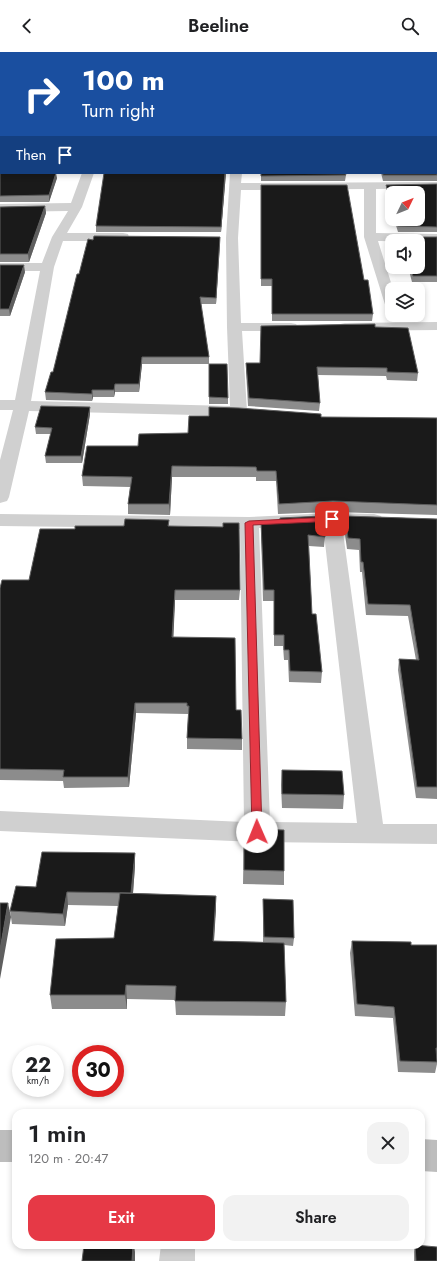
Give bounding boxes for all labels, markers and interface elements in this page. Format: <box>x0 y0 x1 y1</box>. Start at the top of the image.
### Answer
text: Beeline <box>188 13 249 39</box>
icon: back <box>16 15 38 37</box>
icon: search <box>399 15 421 37</box>
text: 100 m <box>82 60 165 101</box>
icon: right <box>16 68 68 120</box>
text: Turn right <box>82 98 154 124</box>
text: Then <box>16 144 46 166</box>
icon: arrive <box>54 144 76 166</box>
north arrow <box>385 186 425 226</box>
map controls <box>385 186 425 322</box>
button: sound <box>385 234 425 274</box>
button: layers <box>385 282 425 322</box>
pin <box>315 502 349 536</box>
icon: arrive <box>321 508 343 530</box>
position arrow <box>236 811 278 853</box>
speed limit sign: 30 <box>72 1045 124 1097</box>
text: 22 <box>25 1051 51 1080</box>
text: km/h <box>27 1073 49 1088</box>
text: 1 min <box>28 1116 86 1151</box>
button: close <box>367 1122 409 1164</box>
text: 120 m · 20:47 <box>28 1149 108 1168</box>
button: Exit <box>28 1195 215 1241</box>
button: Share <box>223 1195 409 1241</box>

